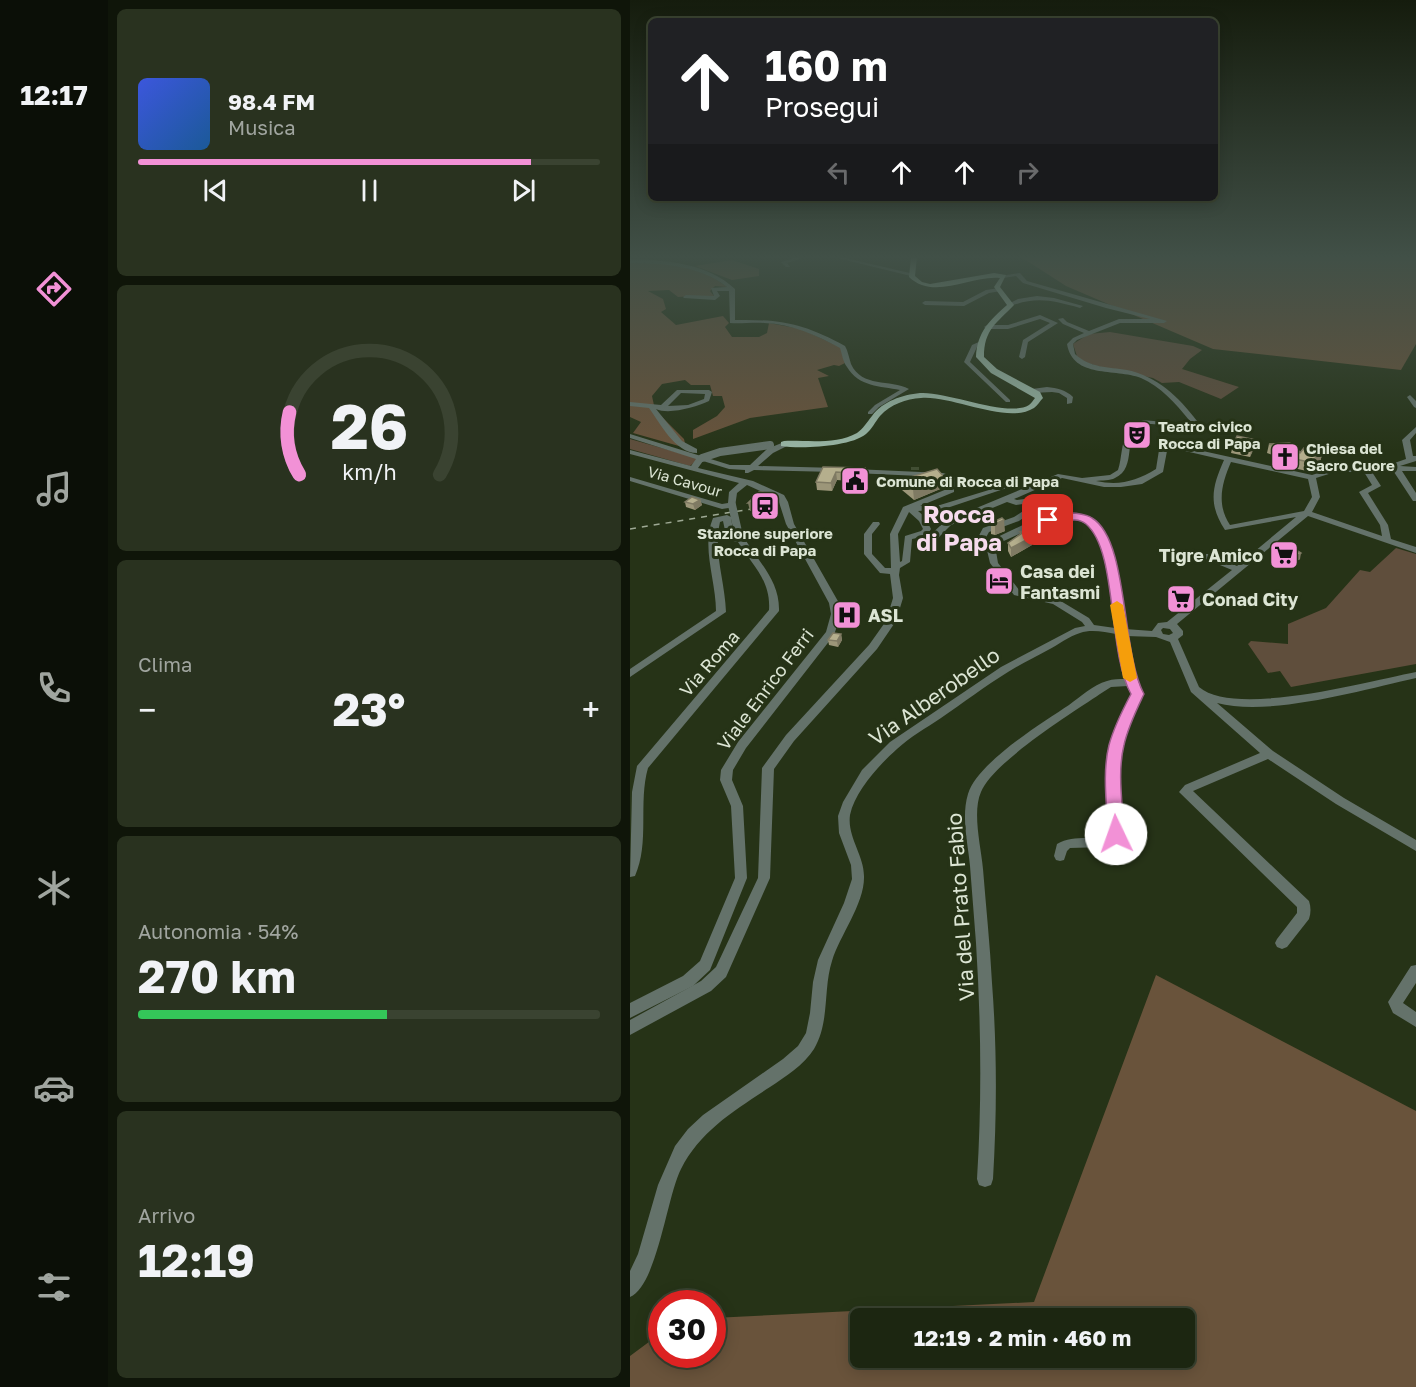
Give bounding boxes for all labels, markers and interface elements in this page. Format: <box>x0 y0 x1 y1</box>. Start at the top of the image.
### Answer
text: 160 m <box>765 40 888 90</box>
icon: ahead <box>666 42 744 120</box>
text: 12:17 <box>20 79 88 111</box>
text: 98.4 FM <box>228 88 315 115</box>
text: Prosegui <box>765 91 879 123</box>
text: Musica <box>228 115 295 139</box>
icon: left <box>822 156 855 189</box>
icon: ahead <box>885 156 918 189</box>
icon: ahead <box>948 156 981 189</box>
icon: right <box>1011 156 1044 189</box>
icon: previous <box>199 174 232 207</box>
icon: pause <box>353 174 386 207</box>
icon: next <box>507 174 540 207</box>
icon: directions <box>33 268 75 310</box>
text: 26 <box>330 388 408 463</box>
place label: Teatro civico Rocca di Papa <box>1158 417 1261 452</box>
theatre icon: Teatro civico Rocca di Papa <box>1121 419 1153 451</box>
place label: Chiesa del Sacro Cuore <box>1306 439 1395 474</box>
church icon: Chiesa del Sacro Cuore <box>1269 441 1301 473</box>
text: km/h <box>342 459 396 485</box>
street label: Via Cavour <box>646 462 724 500</box>
public building icon: Comune di Rocca di Papa <box>839 465 871 497</box>
icon: music <box>33 468 75 510</box>
place label: Comune di Rocca di Papa <box>876 472 1059 490</box>
station icon: Stazione superiore Rocca di Papa <box>749 490 781 522</box>
pin <box>1022 494 1073 545</box>
district label: Rocca di Papa <box>916 499 1002 556</box>
icon: arrive <box>1031 503 1064 536</box>
place label: Stazione superiore Rocca di Papa <box>697 524 833 559</box>
supermarket icon: Tigre Amico <box>1268 539 1300 571</box>
place label: Tigre Amico <box>1159 544 1263 566</box>
place label: Casa dei Fantasmi <box>1020 560 1100 603</box>
hotel icon: Casa dei Fantasmi <box>983 565 1015 597</box>
supermarket icon: Conad City <box>1165 583 1197 615</box>
place label: Conad City <box>1202 588 1299 610</box>
hospital icon: ASL <box>831 599 863 631</box>
place label: ASL <box>868 604 903 626</box>
street label: Viale Enrico Ferri <box>712 624 818 754</box>
street label: Via Roma <box>674 625 744 701</box>
street label: Via Alberobello <box>864 641 1004 751</box>
text: Clima <box>138 652 192 676</box>
icon: phone <box>33 667 75 709</box>
text: 23° <box>333 682 405 736</box>
text: − <box>138 690 156 729</box>
text: + <box>582 690 600 729</box>
position arrow <box>1084 802 1148 866</box>
street label: Via del Prato Fabio <box>940 812 980 1002</box>
icon: climate <box>33 867 75 909</box>
text: Autonomia · 54% <box>138 919 298 943</box>
text: 270 km <box>138 949 296 1003</box>
icon: car <box>33 1067 75 1109</box>
text: Arrivo <box>138 1203 195 1227</box>
text: 12:19 <box>138 1233 255 1287</box>
icon: filters <box>33 1266 75 1308</box>
speed limit sign: 30 <box>648 1290 726 1368</box>
text: 12:19 · 2 min · 460 m <box>914 1324 1131 1351</box>

